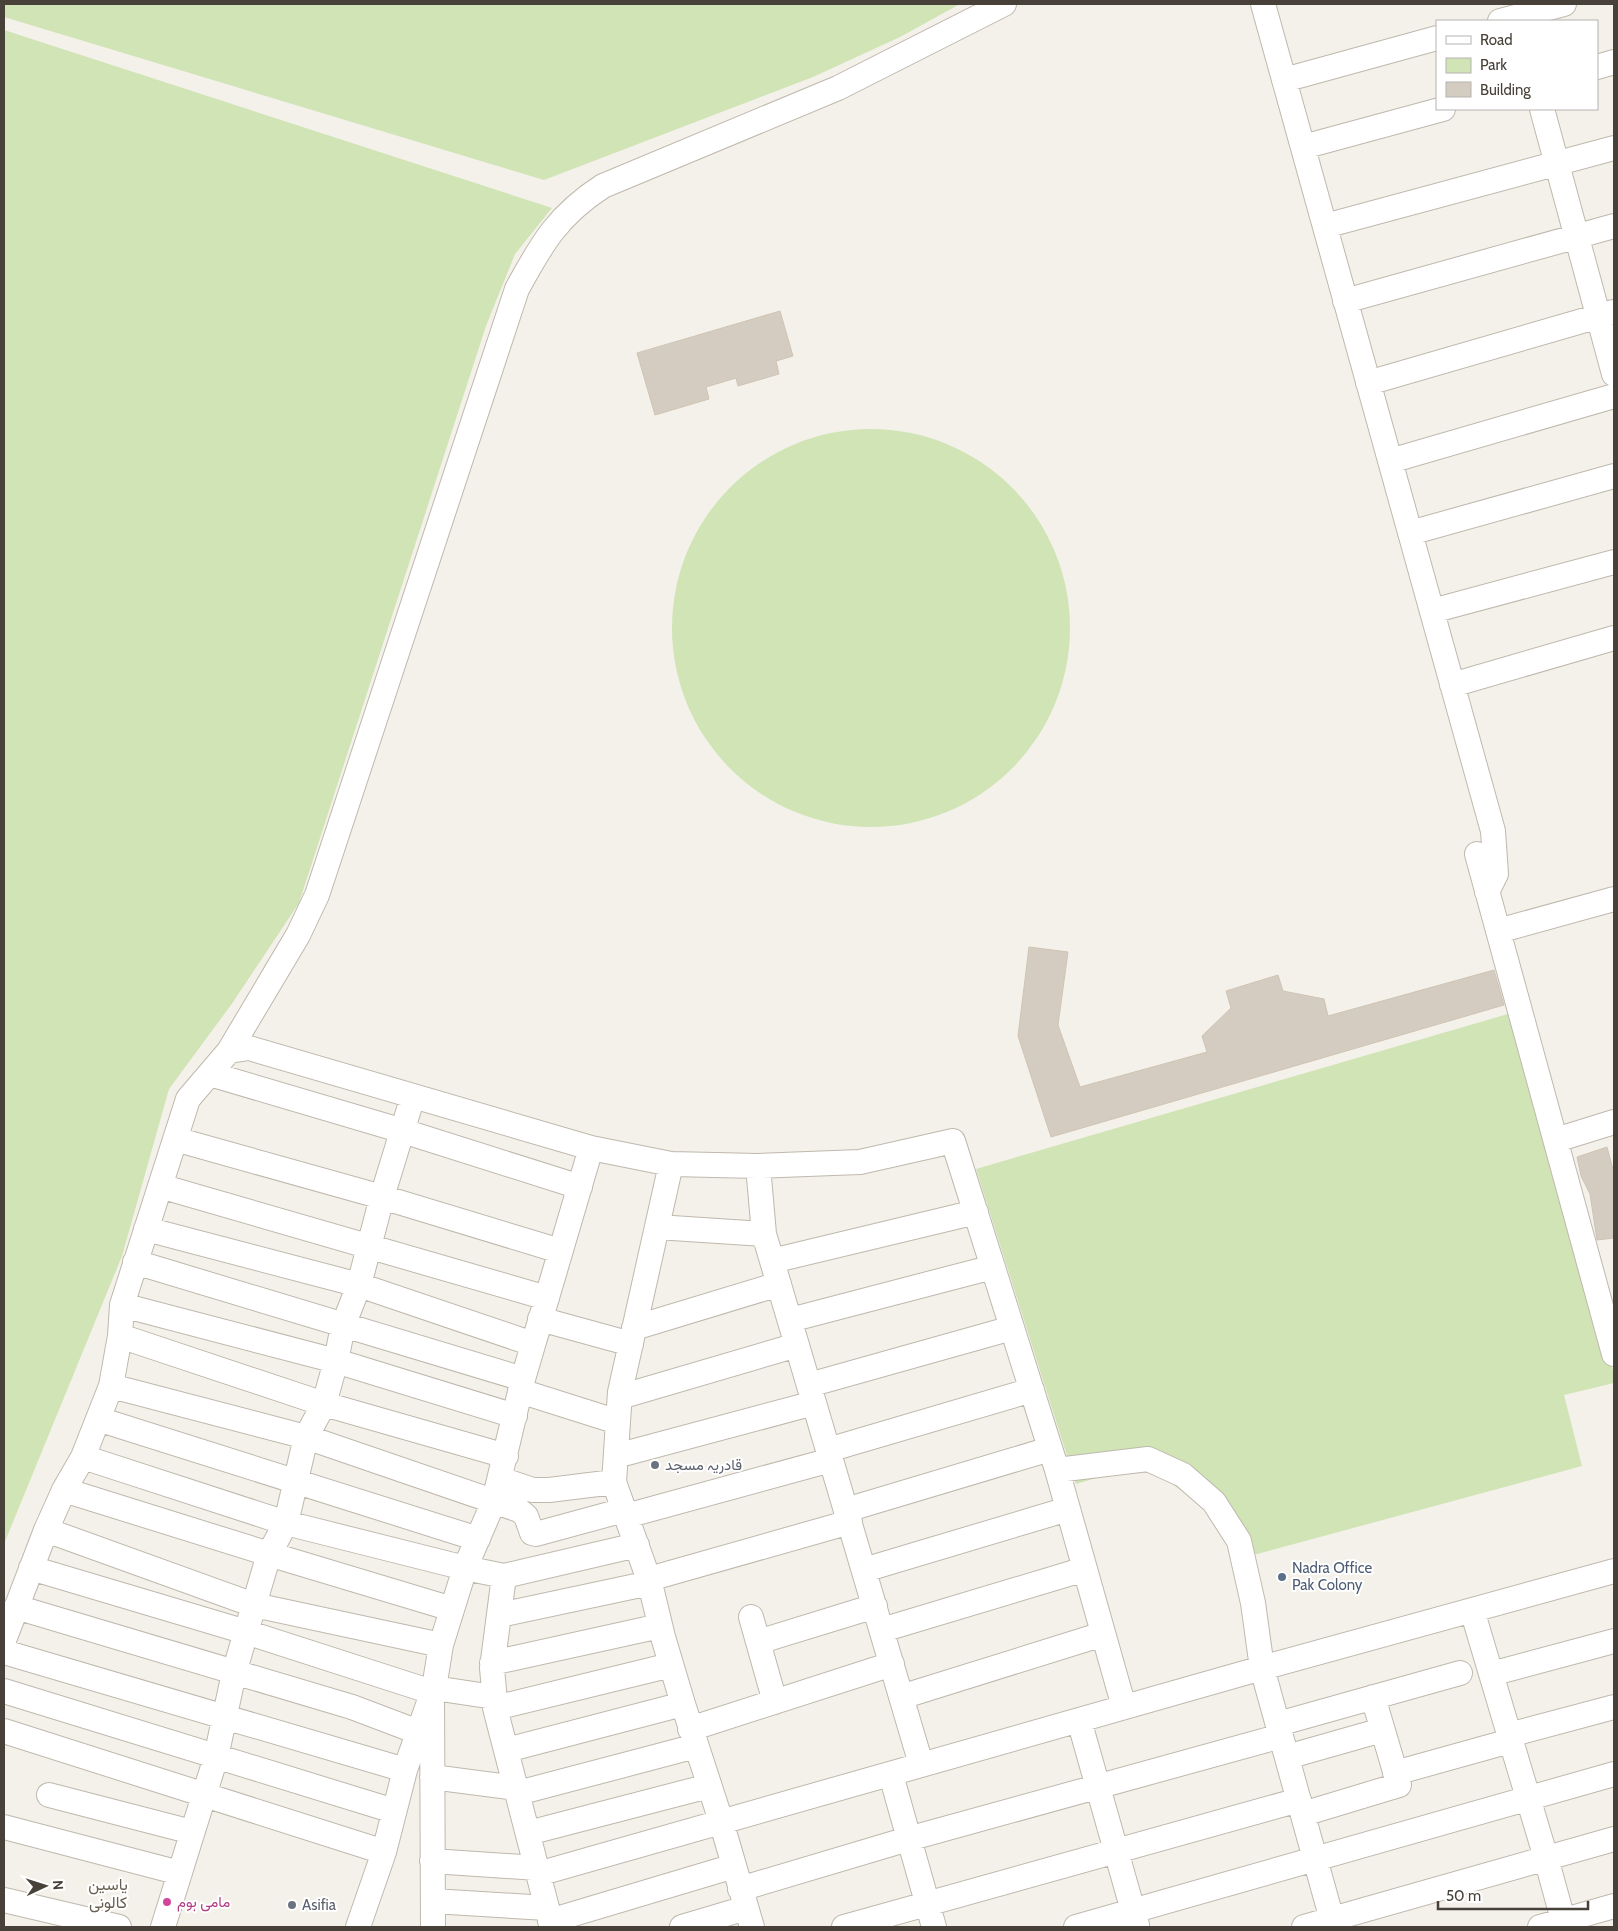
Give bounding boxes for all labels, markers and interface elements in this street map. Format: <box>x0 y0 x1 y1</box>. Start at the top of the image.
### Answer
legend <box>1436 20 1598 110</box>
text: Road <box>1480 31 1513 49</box>
text: Park <box>1480 56 1507 74</box>
text: Building <box>1480 81 1531 99</box>
place label: قادریہ مسجد <box>665 1456 742 1474</box>
marker: قادریہ مسجد <box>649 1459 661 1471</box>
place label: Nadra Office Pak Colony <box>1292 1559 1372 1594</box>
marker: Nadra Office Pak Colony <box>1276 1571 1288 1583</box>
north arrow <box>20 1861 70 1911</box>
district label: یاسین کالونی <box>88 1875 128 1913</box>
scale bar <box>1438 1878 1588 1910</box>
text: N <box>49 1880 67 1891</box>
text: 50 m <box>1446 1887 1481 1905</box>
place label: مامی ہوم <box>177 1893 230 1912</box>
marker: مامی ہوم <box>161 1896 173 1908</box>
place label: Asifia <box>302 1896 337 1914</box>
marker: Asifia <box>286 1899 298 1911</box>

